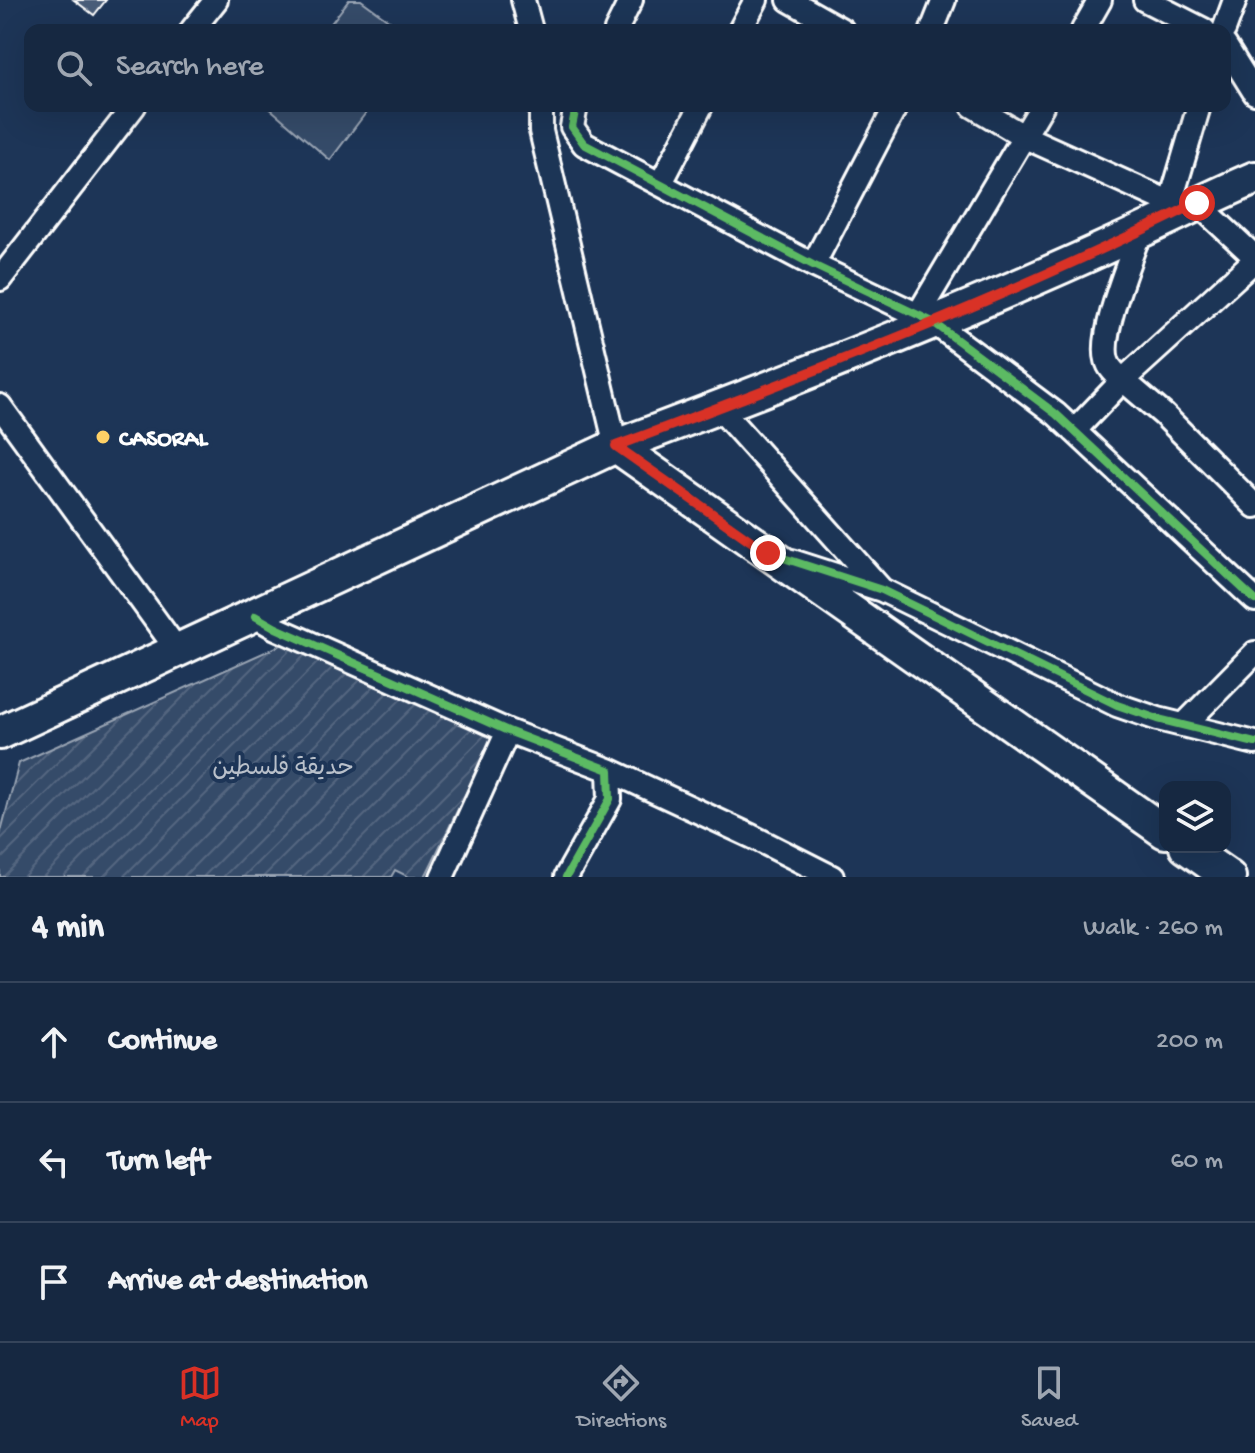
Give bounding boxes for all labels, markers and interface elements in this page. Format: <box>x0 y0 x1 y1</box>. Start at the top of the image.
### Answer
search box <box>24 24 1231 112</box>
icon: search <box>52 46 96 90</box>
text: Search here <box>116 51 264 86</box>
route start <box>1179 185 1215 221</box>
place label: CASORAL <box>119 426 209 455</box>
marker: CASORAL <box>94 428 112 446</box>
route end <box>750 535 786 571</box>
park label: حديقة فلسطين <box>212 755 354 784</box>
map controls <box>1159 781 1231 853</box>
button: layers <box>1159 781 1231 853</box>
text: 4 min <box>32 909 104 949</box>
text: Walk · 260 m <box>1083 914 1223 945</box>
icon: ahead <box>32 1020 76 1064</box>
text: Continue <box>108 1025 217 1060</box>
text: 200 m <box>1156 1027 1223 1058</box>
icon: left <box>32 1140 76 1184</box>
text: Turn left <box>108 1145 209 1180</box>
text: 60 m <box>1170 1147 1223 1178</box>
icon: arrive <box>32 1260 76 1304</box>
text: Arrive at destination <box>108 1265 368 1300</box>
tab: Map <box>178 1361 222 1435</box>
tab: Directions <box>577 1361 666 1435</box>
tab: Saved <box>1021 1361 1077 1435</box>

